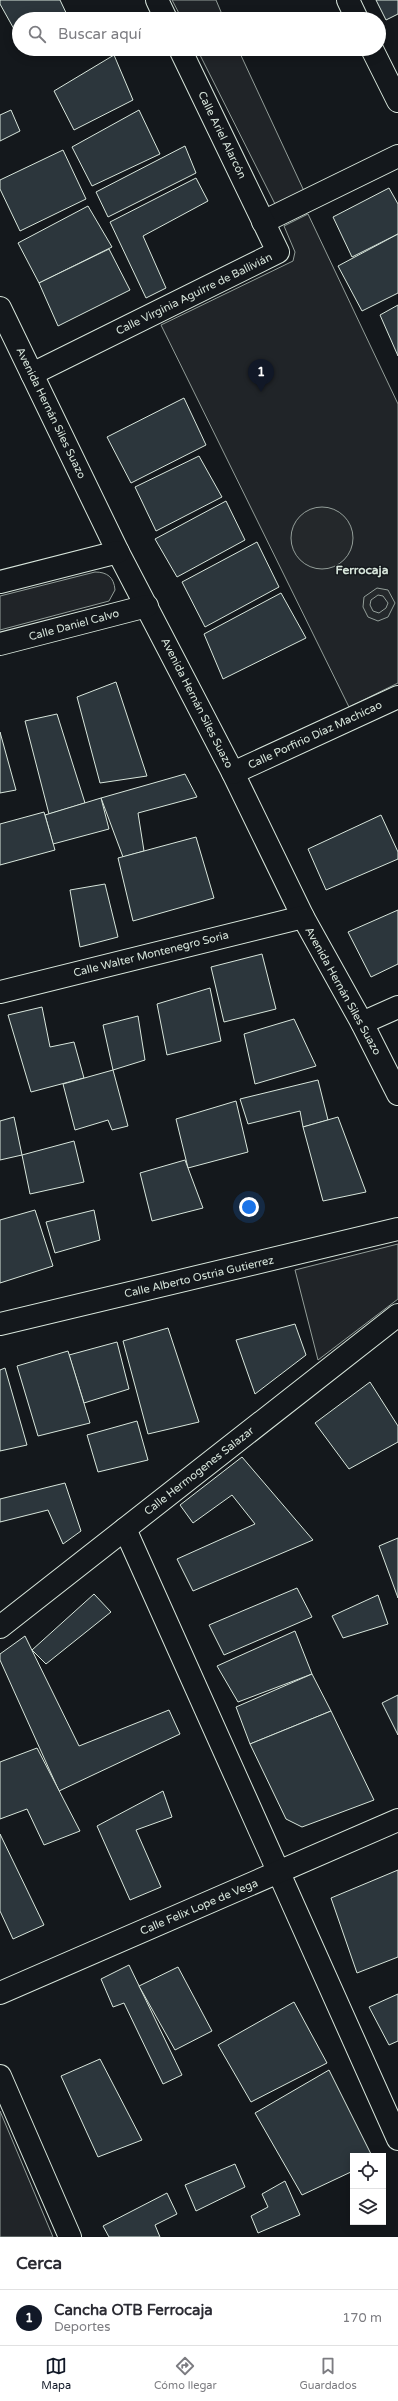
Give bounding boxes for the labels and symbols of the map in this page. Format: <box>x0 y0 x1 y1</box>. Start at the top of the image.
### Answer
street label: Calle Ariel Alarcón <box>195 89 249 181</box>
street label: Calle Virginia Aguirre de Ballivián <box>114 250 274 338</box>
street label: Avenida Hernán Siles Suazo <box>13 345 89 481</box>
pin: 1 <box>248 359 274 392</box>
district label: Ferrocaja <box>336 563 389 578</box>
street label: Calle Daniel Calvo <box>27 607 121 643</box>
street label: Avenida Hernán Siles Suazo <box>158 636 236 771</box>
street label: Calle Porfirio Díaz Machicao <box>246 698 384 772</box>
street label: Avenida Hernán Siles Suazo <box>302 925 384 1058</box>
street label: Calle Walter Montenegro Soria <box>72 928 230 980</box>
your location <box>239 1197 259 1217</box>
street label: Calle Alberto Ostria Gutierrez <box>123 1253 275 1301</box>
street label: Calle Hermogenes Salazar <box>142 1424 257 1518</box>
street label: Calle Felix Lope de Vega <box>138 1876 260 1938</box>

